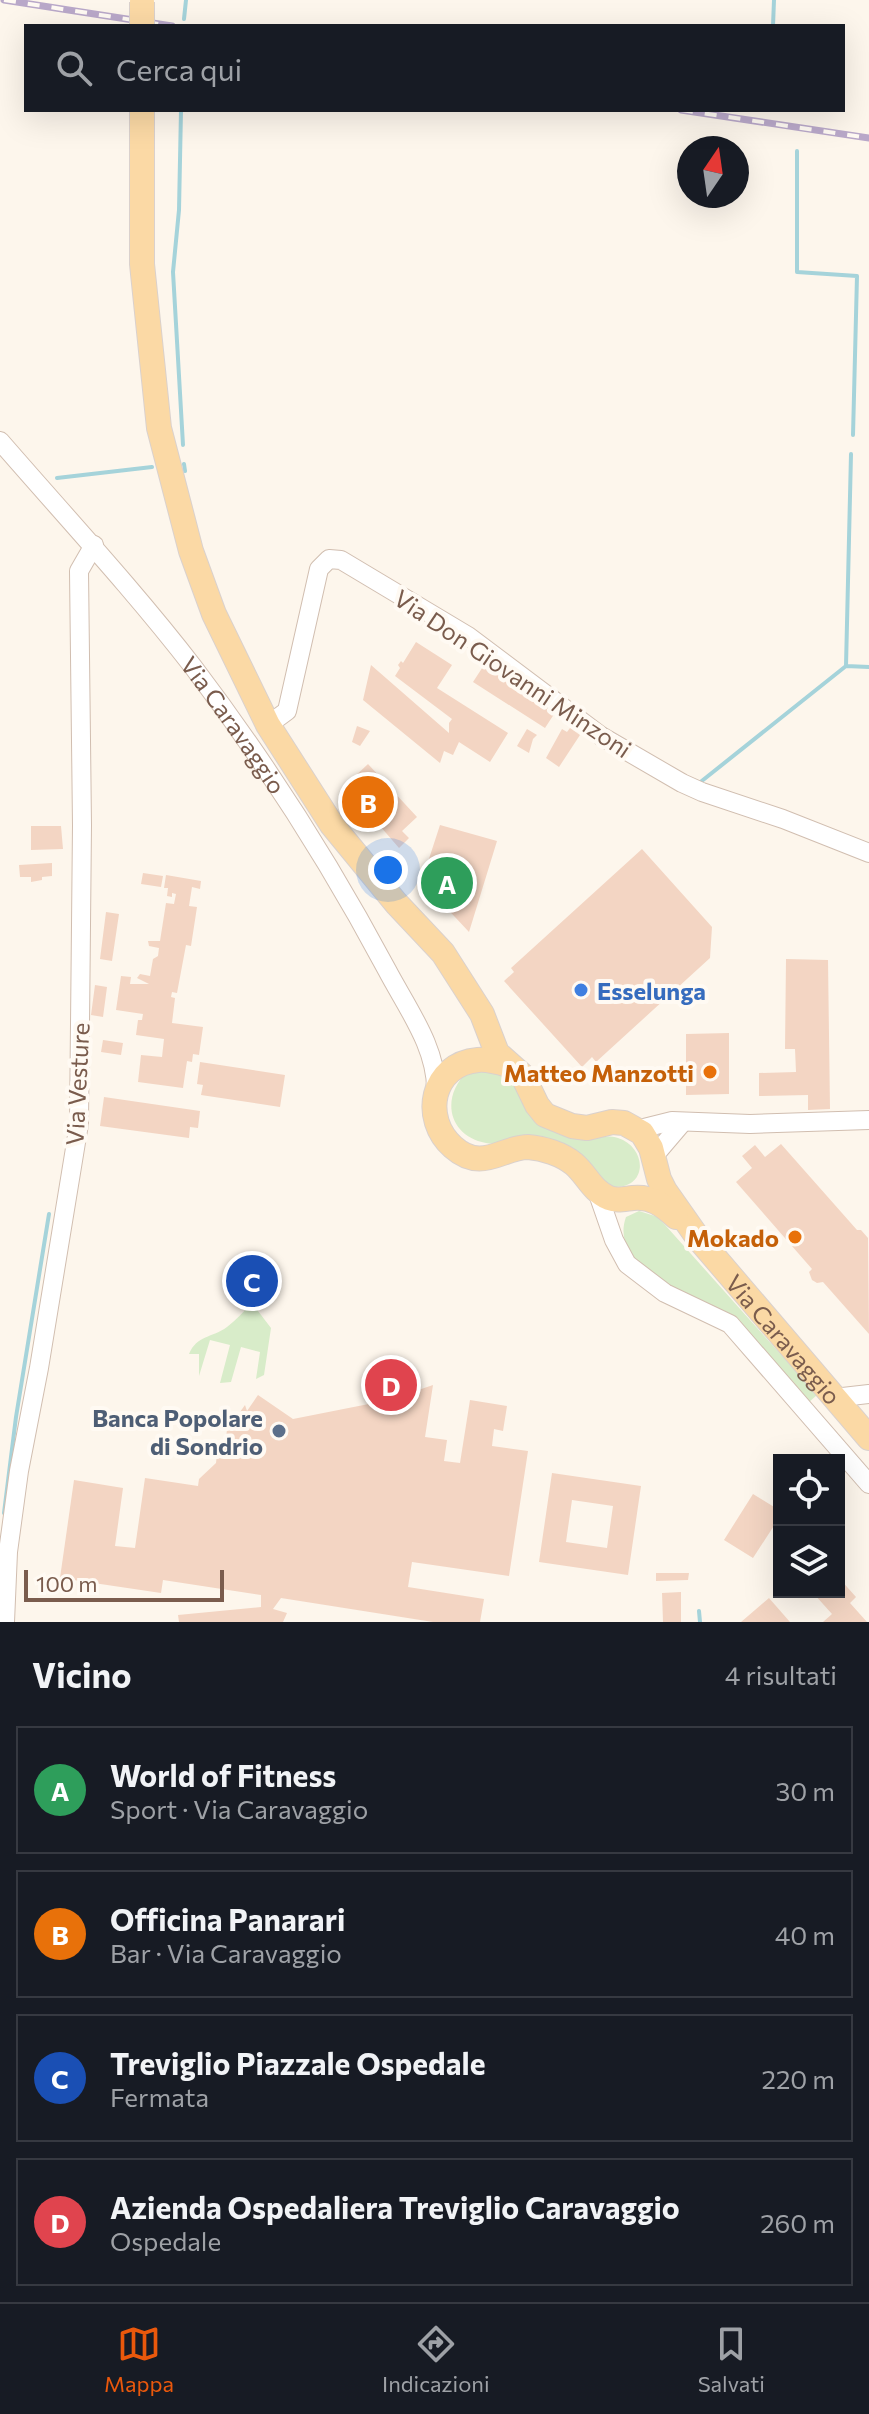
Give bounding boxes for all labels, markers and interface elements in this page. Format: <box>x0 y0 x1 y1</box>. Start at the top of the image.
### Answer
search box <box>24 24 845 112</box>
icon: search <box>52 46 96 90</box>
text: Cerca qui <box>116 50 242 87</box>
north arrow <box>677 136 749 208</box>
street label: Via Don Giovanni Minzoni <box>389 583 637 763</box>
street label: Via Caravaggio <box>176 650 293 799</box>
pin: B <box>342 772 394 832</box>
your location <box>368 850 408 890</box>
pin: A <box>421 853 473 913</box>
place label: Esselunga <box>597 976 706 1005</box>
marker: Esselunga <box>572 981 590 999</box>
street label: Via Vesture <box>59 1022 95 1146</box>
place label: Matteo Manzotti <box>504 1058 694 1087</box>
marker: Matteo Manzotti <box>701 1063 719 1081</box>
place label: Mokado <box>687 1223 779 1252</box>
marker: Mokado <box>786 1228 804 1246</box>
pin: C <box>226 1251 278 1311</box>
street label: Via Caravaggio <box>720 1268 848 1409</box>
pin: D <box>365 1355 417 1415</box>
place label: Banca Popolare di Sondrio <box>92 1403 263 1460</box>
marker: Banca Popolare di Sondrio <box>270 1422 288 1440</box>
map controls <box>773 1454 845 1598</box>
button: locate <box>773 1454 845 1526</box>
button: layers <box>773 1526 845 1598</box>
scale bar <box>24 1566 224 1602</box>
text: 100 m <box>36 1570 98 1597</box>
text: Vicino <box>32 1653 132 1695</box>
text: 4 risultati <box>725 1659 837 1690</box>
text: World of Fitness <box>110 1756 336 1793</box>
text: A <box>51 1775 69 1806</box>
text: 30 m <box>776 1775 835 1806</box>
text: Sport · Via Caravaggio <box>110 1793 368 1824</box>
text: Officina Panarari <box>110 1900 345 1937</box>
text: B <box>51 1919 69 1950</box>
text: 40 m <box>775 1919 835 1950</box>
text: Bar · Via Caravaggio <box>110 1937 342 1968</box>
text: Treviglio Piazzale Ospedale <box>110 2044 485 2081</box>
text: C <box>51 2063 69 2094</box>
text: 220 m <box>762 2063 835 2094</box>
text: Fermata <box>110 2081 209 2112</box>
text: Azienda Ospedaliera Treviglio Caravaggio <box>110 2188 680 2225</box>
text: D <box>50 2207 70 2238</box>
text: 260 m <box>760 2207 835 2238</box>
text: Ospedale <box>110 2225 221 2256</box>
tab: Mappa <box>104 2322 174 2397</box>
tab: Indicazioni <box>382 2322 490 2397</box>
tab: Salvati <box>698 2322 765 2397</box>

